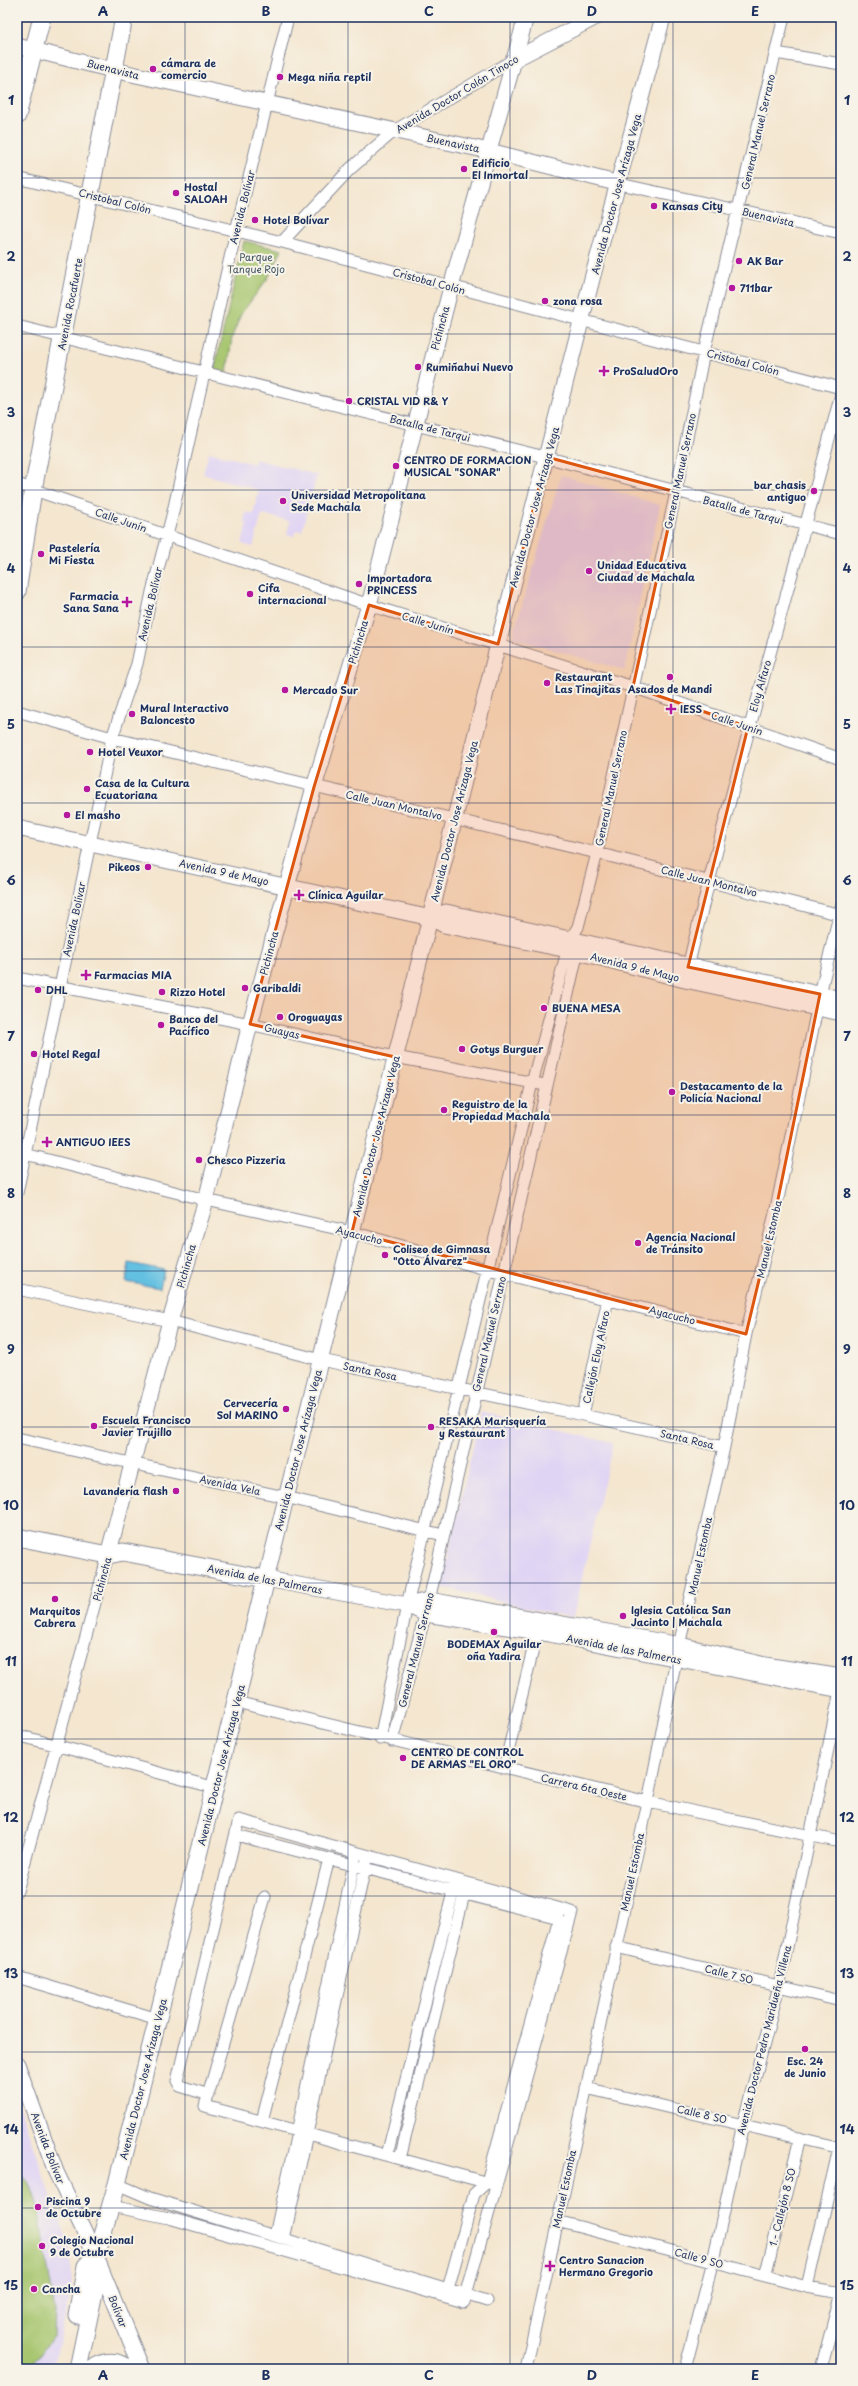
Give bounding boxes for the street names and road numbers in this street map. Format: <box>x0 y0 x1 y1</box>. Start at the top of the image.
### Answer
street label: Avenida Doctor Colón Tinoco <box>393 51 521 136</box>
street label: Buenavista <box>85 55 142 82</box>
street label: General Manuel Serrano <box>737 72 778 191</box>
street label: Avenida Doctor Jose Arízaga Vega <box>587 111 644 276</box>
street label: Buenavista <box>425 130 482 156</box>
street label: Avenida Bolívar <box>225 168 258 246</box>
street label: Cristobal Colón <box>77 184 153 217</box>
street label: Buenavista <box>740 203 797 230</box>
street label: Avenida Rocafuerte <box>53 257 86 351</box>
street label: Cristobal Colón <box>391 264 467 297</box>
street label: Pichincha <box>426 303 453 352</box>
street label: Cristobal Colón <box>705 345 781 378</box>
street label: Batalla de Tarqui <box>388 410 472 445</box>
street label: General Manuel Serrano <box>660 411 699 530</box>
street label: Avenida Doctor Jose Arízaga Vega <box>505 424 562 589</box>
street label: Batalla de Tarqui <box>701 492 785 528</box>
street label: Calle Junín <box>93 504 149 535</box>
street label: Avenida Bolívar <box>134 565 165 643</box>
street label: Calle Junín <box>400 607 456 638</box>
street label: Pichincha <box>344 617 372 666</box>
street label: Eloy Alfaro <box>745 658 774 714</box>
street label: Calle Junín <box>709 707 765 738</box>
street label: General Manuel Serrano <box>591 728 630 847</box>
street label: Avenida Doctor Jose Arízaga Vega <box>426 738 481 903</box>
street label: Calle Juan Montalvo <box>344 786 444 823</box>
street label: Avenida 9 de Mayo <box>178 855 271 888</box>
street label: Calle Juan Montalvo <box>659 861 759 900</box>
street label: Avenida Bolívar <box>58 880 89 958</box>
street label: Pichincha <box>255 928 282 977</box>
street label: Avenida 9 de Mayo <box>589 948 682 985</box>
street label: Guayas <box>263 1019 302 1042</box>
street label: Avenida Doctor Jose Arízaga Vega <box>348 1053 403 1218</box>
street label: Manuel Estomba <box>752 1198 785 1279</box>
street label: Ayacucho <box>334 1221 384 1248</box>
street label: Pichincha <box>172 1241 199 1290</box>
street label: General Manuel Serrano <box>468 1274 509 1393</box>
street label: Ayacucho <box>647 1301 697 1328</box>
street label: Callejón Eloy Alfaro <box>578 1309 614 1405</box>
street label: Santa Rosa <box>342 1357 399 1384</box>
street label: Avenida Doctor Jose Arízaga Vega <box>270 1367 325 1532</box>
street label: Santa Rosa <box>659 1425 716 1452</box>
street label: Avenida Vela <box>198 1471 262 1498</box>
street label: Manuel Estomba <box>684 1515 715 1596</box>
street label: Pichincha <box>88 1554 115 1603</box>
street label: Avenida de las Palmeras <box>206 1560 324 1597</box>
street label: General Manuel Serrano <box>394 1590 437 1709</box>
street label: Avenida de las Palmeras <box>565 1630 683 1667</box>
street label: Avenida Doctor Jose Arízaga Vega <box>193 1682 248 1847</box>
street label: Carrera 6ta Oeste <box>540 1769 629 1804</box>
street label: Manuel Estomba <box>616 1831 647 1912</box>
street label: Avenida Doctor Pedro Maridueña Villena <box>733 1943 795 2136</box>
street label: Calle 7 SO <box>703 1960 755 1987</box>
street label: Avenida Doctor Jose Arízaga Vega <box>115 1996 170 2161</box>
street label: Calle 8 SO <box>676 2100 729 2127</box>
street label: Avenida Bolívar <box>28 2110 69 2186</box>
street label: Manuel Estomba <box>548 2148 579 2229</box>
street label: 1.- Callejón 8 SO <box>765 2166 799 2248</box>
street label: Calle 9 SO <box>673 2244 725 2271</box>
street label: Bolívar <box>105 2292 132 2330</box>

